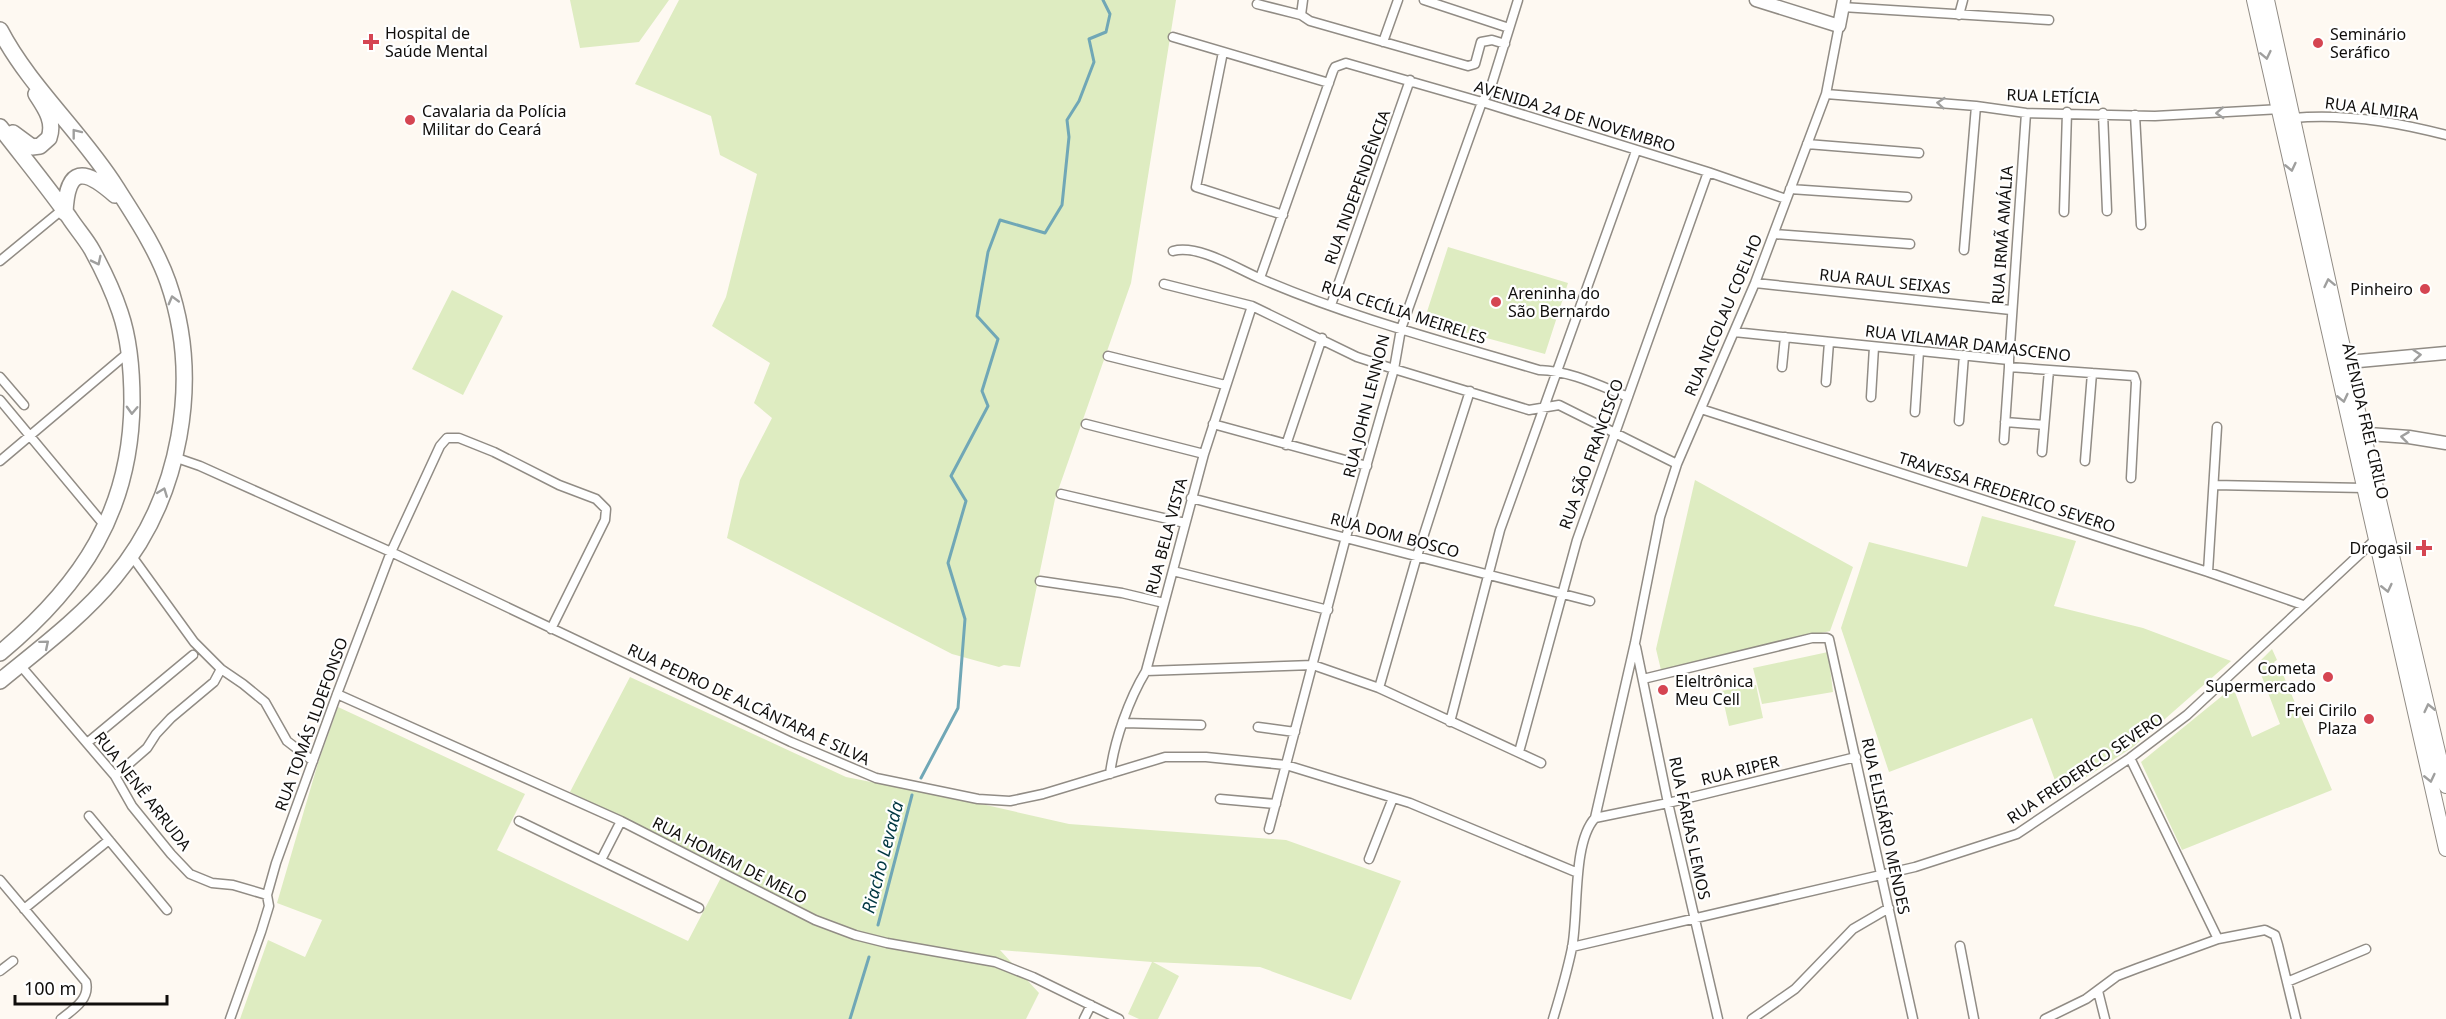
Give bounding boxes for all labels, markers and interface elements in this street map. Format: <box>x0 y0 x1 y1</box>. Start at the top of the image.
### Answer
place label: Hospital de Saúde Mental <box>385 22 488 62</box>
place label: Seminário Seráfico <box>2330 23 2406 63</box>
marker: Hospital de Saúde Mental <box>362 33 380 51</box>
marker: Seminário Seráfico <box>2311 36 2325 50</box>
one-way arrow <box>2259 50 2272 60</box>
street label: AVENIDA 24 DE NOVEMBRO <box>1472 75 1678 157</box>
street label: RUA LETÍCIA <box>2006 83 2101 109</box>
street label: RUA ALMIRA <box>2324 91 2421 125</box>
one-way arrow <box>1937 97 1946 110</box>
place label: Cavalaria da Polícia Militar do Ceará <box>422 100 567 140</box>
street label: RUA INDEPENDÊNCIA <box>1319 106 1396 267</box>
one-way arrow <box>2215 106 2224 119</box>
marker: Cavalaria da Polícia Militar do Ceará <box>403 113 417 127</box>
one-way arrow <box>73 129 84 140</box>
one-way arrow <box>2284 162 2297 172</box>
street label: RUA IRMÃ AMÁLIA <box>1986 164 2018 305</box>
street label: RUA NICOLAU COELHO <box>1679 231 1767 399</box>
one-way arrow <box>90 255 102 266</box>
street label: RUA RAUL SEIXAS <box>1818 263 1952 299</box>
street label: RUA CECÍLIA MEIRELES <box>1319 275 1490 349</box>
place label: Pinheiro <box>2350 278 2413 300</box>
one-way arrow <box>2323 279 2336 289</box>
place label: Areninha do São Bernardo <box>1508 282 1610 322</box>
marker: Pinheiro <box>2418 282 2432 296</box>
marker: Areninha do São Bernardo <box>1489 295 1503 309</box>
one-way arrow <box>168 296 181 306</box>
street label: RUA VILAMAR DAMASCENO <box>1864 319 2072 367</box>
street label: RUA JOHN LENNON <box>1338 332 1394 480</box>
street label: AVENIDA FREI CIRILO <box>2337 341 2395 501</box>
one-way arrow <box>2413 349 2422 362</box>
street label: RUA SÃO FRANCISCO <box>1554 376 1628 532</box>
one-way arrow <box>2336 393 2349 403</box>
one-way arrow <box>125 406 138 415</box>
one-way arrow <box>2401 431 2410 444</box>
street label: TRAVESSA FREDERICO SEVERO <box>1896 446 2118 538</box>
street label: RUA BELA VISTA <box>1140 475 1192 597</box>
one-way arrow <box>156 487 168 498</box>
street label: RUA DOM BOSCO <box>1328 507 1462 563</box>
place label: Drogasil <box>2350 537 2412 559</box>
marker: Drogasil <box>2417 541 2431 555</box>
one-way arrow <box>2380 583 2393 593</box>
street label: RUA TOMÁS ILDEFONSO <box>269 634 353 814</box>
street label: RUA PEDRO DE ALCÂNTARA E SILVA <box>624 638 874 770</box>
one-way arrow <box>38 640 49 651</box>
place label: Cometa Supermercado <box>2205 657 2316 697</box>
place label: Eleltrônica Meu Cell <box>1675 670 1754 710</box>
marker: Cometa Supermercado <box>2321 670 2335 684</box>
marker: Eleltrônica Meu Cell <box>1656 683 1670 697</box>
place label: Frei Cirilo Plaza <box>2286 699 2357 739</box>
one-way arrow <box>2423 704 2436 714</box>
street label: RUA FREDERICO SEVERO <box>2003 707 2167 829</box>
marker: Frei Cirilo Plaza <box>2362 712 2376 726</box>
street label: RUA NENÊ ARRUDA <box>90 727 197 856</box>
street label: RUA ELISIÁRIO MENDES <box>1857 736 1916 917</box>
street label: RUA RIPER <box>1699 750 1781 790</box>
street label: RUA FARIAS LEMOS <box>1664 754 1716 902</box>
one-way arrow <box>2422 773 2435 783</box>
water label: Riacho Levada <box>856 798 908 916</box>
street label: RUA HOMEM DE MELO <box>649 811 811 909</box>
scale bar <box>15 968 166 1006</box>
text: 100 m <box>24 976 76 1000</box>

